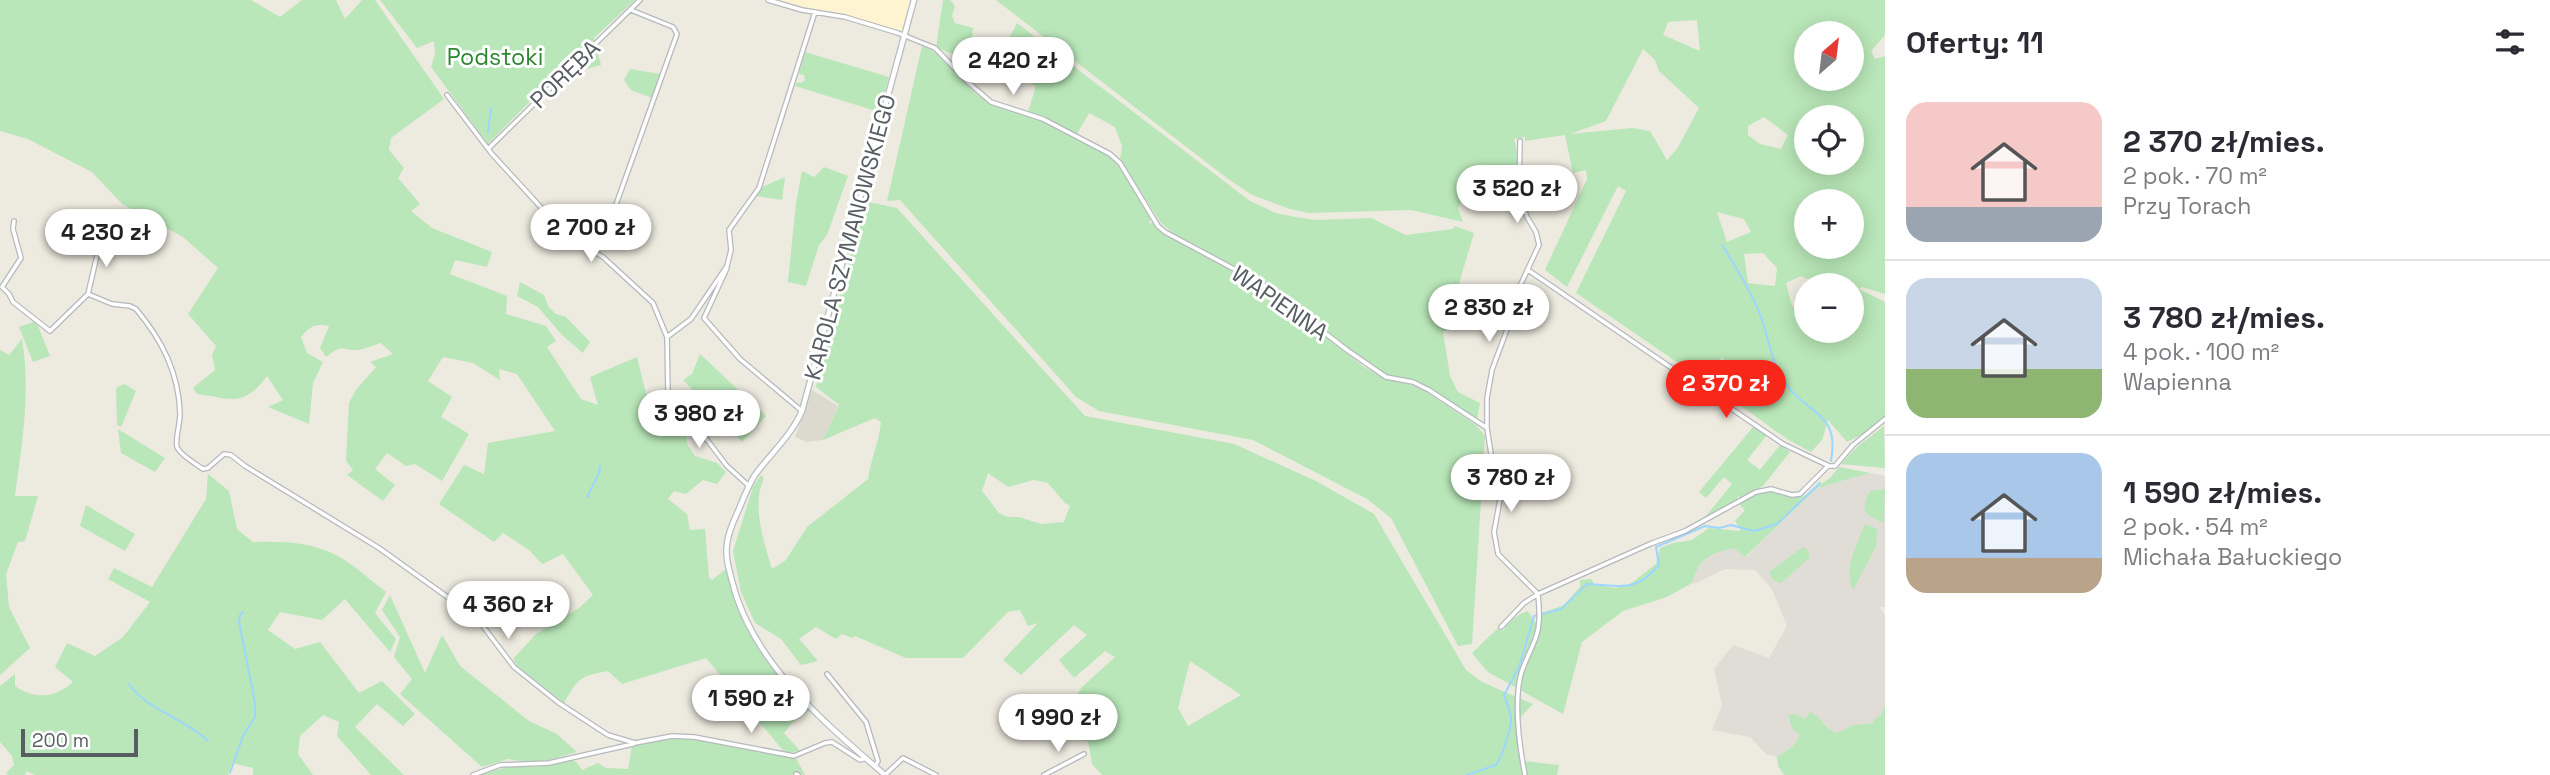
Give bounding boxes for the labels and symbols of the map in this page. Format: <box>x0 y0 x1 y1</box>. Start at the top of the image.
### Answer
north arrow <box>1794 21 1864 91</box>
street label: PORĘBA <box>524 33 606 115</box>
pin: 2 420 zł <box>941 38 1085 97</box>
park label: Podstoki <box>447 42 543 72</box>
street label: KAROLA SZYMANOWSKIEGO <box>797 91 903 383</box>
pin: 3 520 zł <box>1445 166 1589 225</box>
pin: 2 700 zł <box>519 204 663 264</box>
pin: 4 230 zł <box>34 210 178 269</box>
street label: WAPIENNA <box>1226 259 1334 347</box>
pin: 2 830 zł <box>1417 284 1561 344</box>
pin: 2 370 zł <box>1654 360 1798 420</box>
pin: 3 980 zł <box>627 391 771 450</box>
pin: 3 780 zł <box>1439 454 1583 514</box>
pin: 4 360 zł <box>436 582 580 641</box>
pin: 1 590 zł <box>679 676 823 735</box>
pin: 1 990 zł <box>986 694 1130 754</box>
scale bar <box>21 726 138 758</box>

